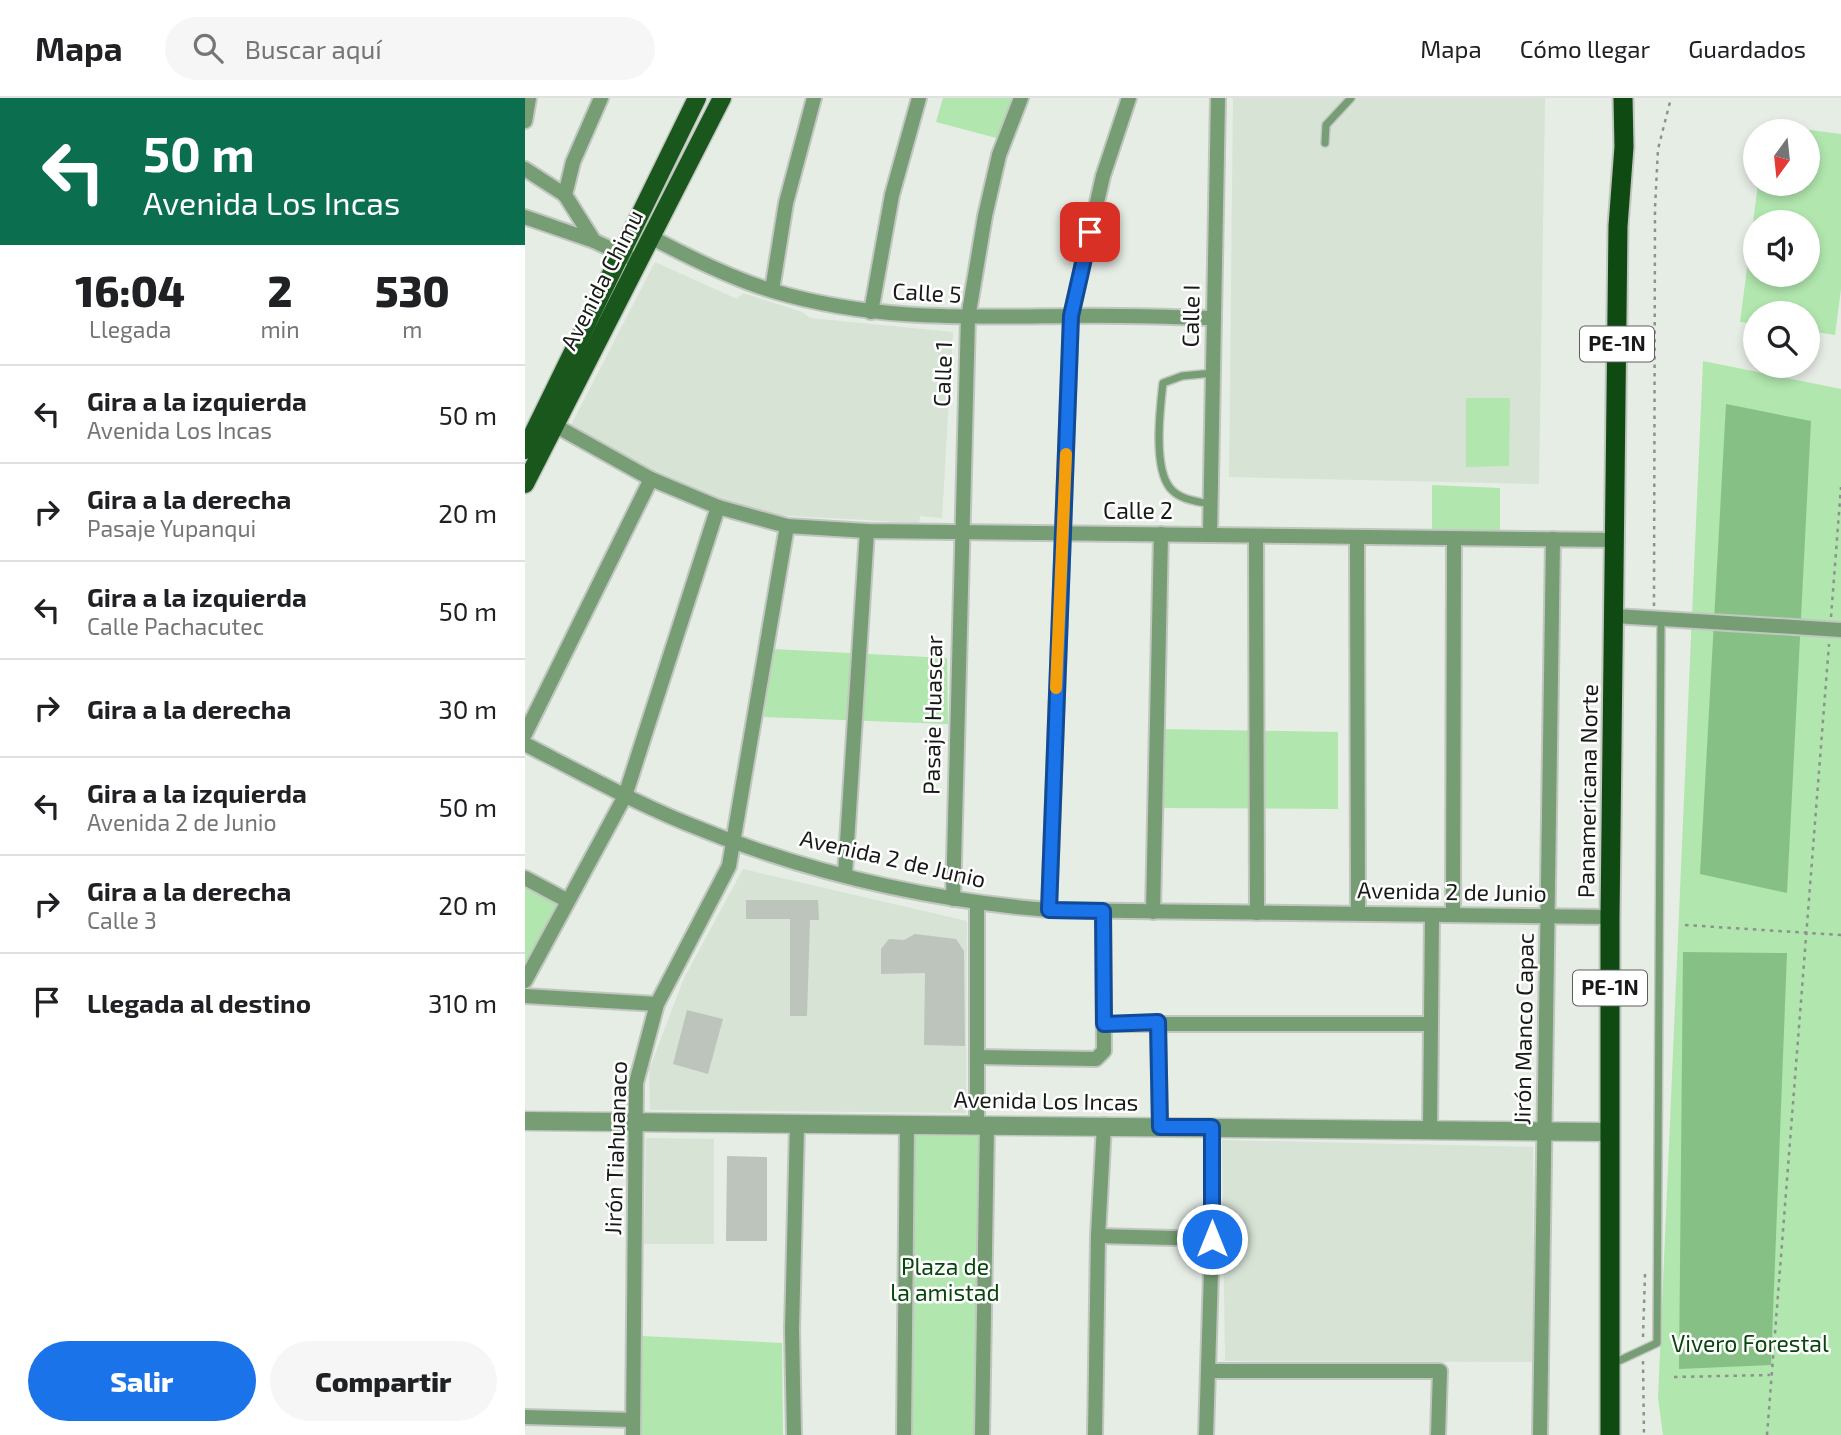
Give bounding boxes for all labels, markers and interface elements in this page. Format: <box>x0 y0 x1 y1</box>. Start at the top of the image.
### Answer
search box <box>165 17 655 80</box>
text: Mapa <box>35 28 123 68</box>
icon: search <box>189 29 227 67</box>
text: Buscar aquí <box>245 33 382 64</box>
text: Mapa <box>1420 34 1482 63</box>
text: Cómo llegar <box>1520 34 1650 63</box>
text: Guardados <box>1688 34 1806 63</box>
north arrow <box>1743 119 1820 196</box>
map controls <box>1743 119 1820 378</box>
text: 50 m <box>143 123 255 182</box>
icon: left <box>28 126 119 217</box>
text: Avenida Los Incas <box>143 183 400 221</box>
pin <box>1060 202 1120 262</box>
street label: Avenida Chimu <box>554 205 648 354</box>
button: sound <box>1743 210 1820 287</box>
icon: arrive <box>1071 213 1109 251</box>
text: 16:04 <box>75 265 185 315</box>
text: 2 <box>268 265 292 315</box>
text: 530 <box>375 265 450 315</box>
street label: Calle 5 <box>892 276 962 308</box>
street label: Calle I <box>1175 284 1205 348</box>
button: search <box>1743 301 1820 378</box>
text: Llegada <box>89 315 171 343</box>
text: min <box>260 315 300 343</box>
text: m <box>402 315 422 343</box>
road number: PE-1N <box>1580 327 1654 362</box>
street label: Calle 1 <box>927 340 957 407</box>
text: Gira a la izquierda <box>87 385 307 416</box>
icon: left <box>28 395 66 433</box>
text: 50 m <box>439 399 497 430</box>
text: Avenida Los Incas <box>87 416 272 444</box>
text: Gira a la derecha <box>87 483 291 514</box>
icon: right <box>28 493 66 531</box>
street label: Calle 2 <box>1103 496 1173 524</box>
text: 20 m <box>438 497 497 528</box>
text: Pasaje Yupanqui <box>87 514 256 542</box>
text: Gira a la izquierda <box>87 581 307 612</box>
icon: left <box>28 591 66 629</box>
text: 50 m <box>439 595 497 626</box>
text: Calle Pachacutec <box>87 612 264 640</box>
street label: Pasaje Huascar <box>917 635 947 795</box>
street label: Panamericana Norte <box>1571 684 1603 898</box>
icon: right <box>28 689 66 727</box>
text: Gira a la derecha <box>87 693 291 724</box>
text: 30 m <box>438 693 497 724</box>
text: Gira a la izquierda <box>87 777 307 808</box>
icon: left <box>28 787 66 825</box>
text: 50 m <box>439 791 497 822</box>
text: Avenida 2 de Junio <box>87 808 277 836</box>
street label: Avenida 2 de Junio <box>798 823 989 893</box>
text: Gira a la derecha <box>87 875 291 906</box>
street label: Avenida 2 de Junio <box>1357 875 1547 907</box>
icon: right <box>28 885 66 923</box>
text: 20 m <box>438 889 497 920</box>
text: Calle 3 <box>87 906 157 934</box>
street label: Jirón Manco Capac <box>1507 933 1539 1125</box>
road number: PE-1N <box>1573 970 1647 1006</box>
icon: arrive <box>28 983 66 1021</box>
text: Llegada al destino <box>87 987 311 1018</box>
text: 310 m <box>428 987 497 1018</box>
street label: Jirón Tiahuanaco <box>598 1060 632 1236</box>
street label: Avenida Los Incas <box>953 1084 1139 1116</box>
position arrow <box>1175 1202 1249 1276</box>
park label: Plaza de la amistad <box>890 1252 1000 1306</box>
park label: Vivero Forestal <box>1671 1329 1829 1357</box>
button: Salir <box>28 1341 256 1421</box>
button: Compartir <box>270 1341 497 1421</box>

